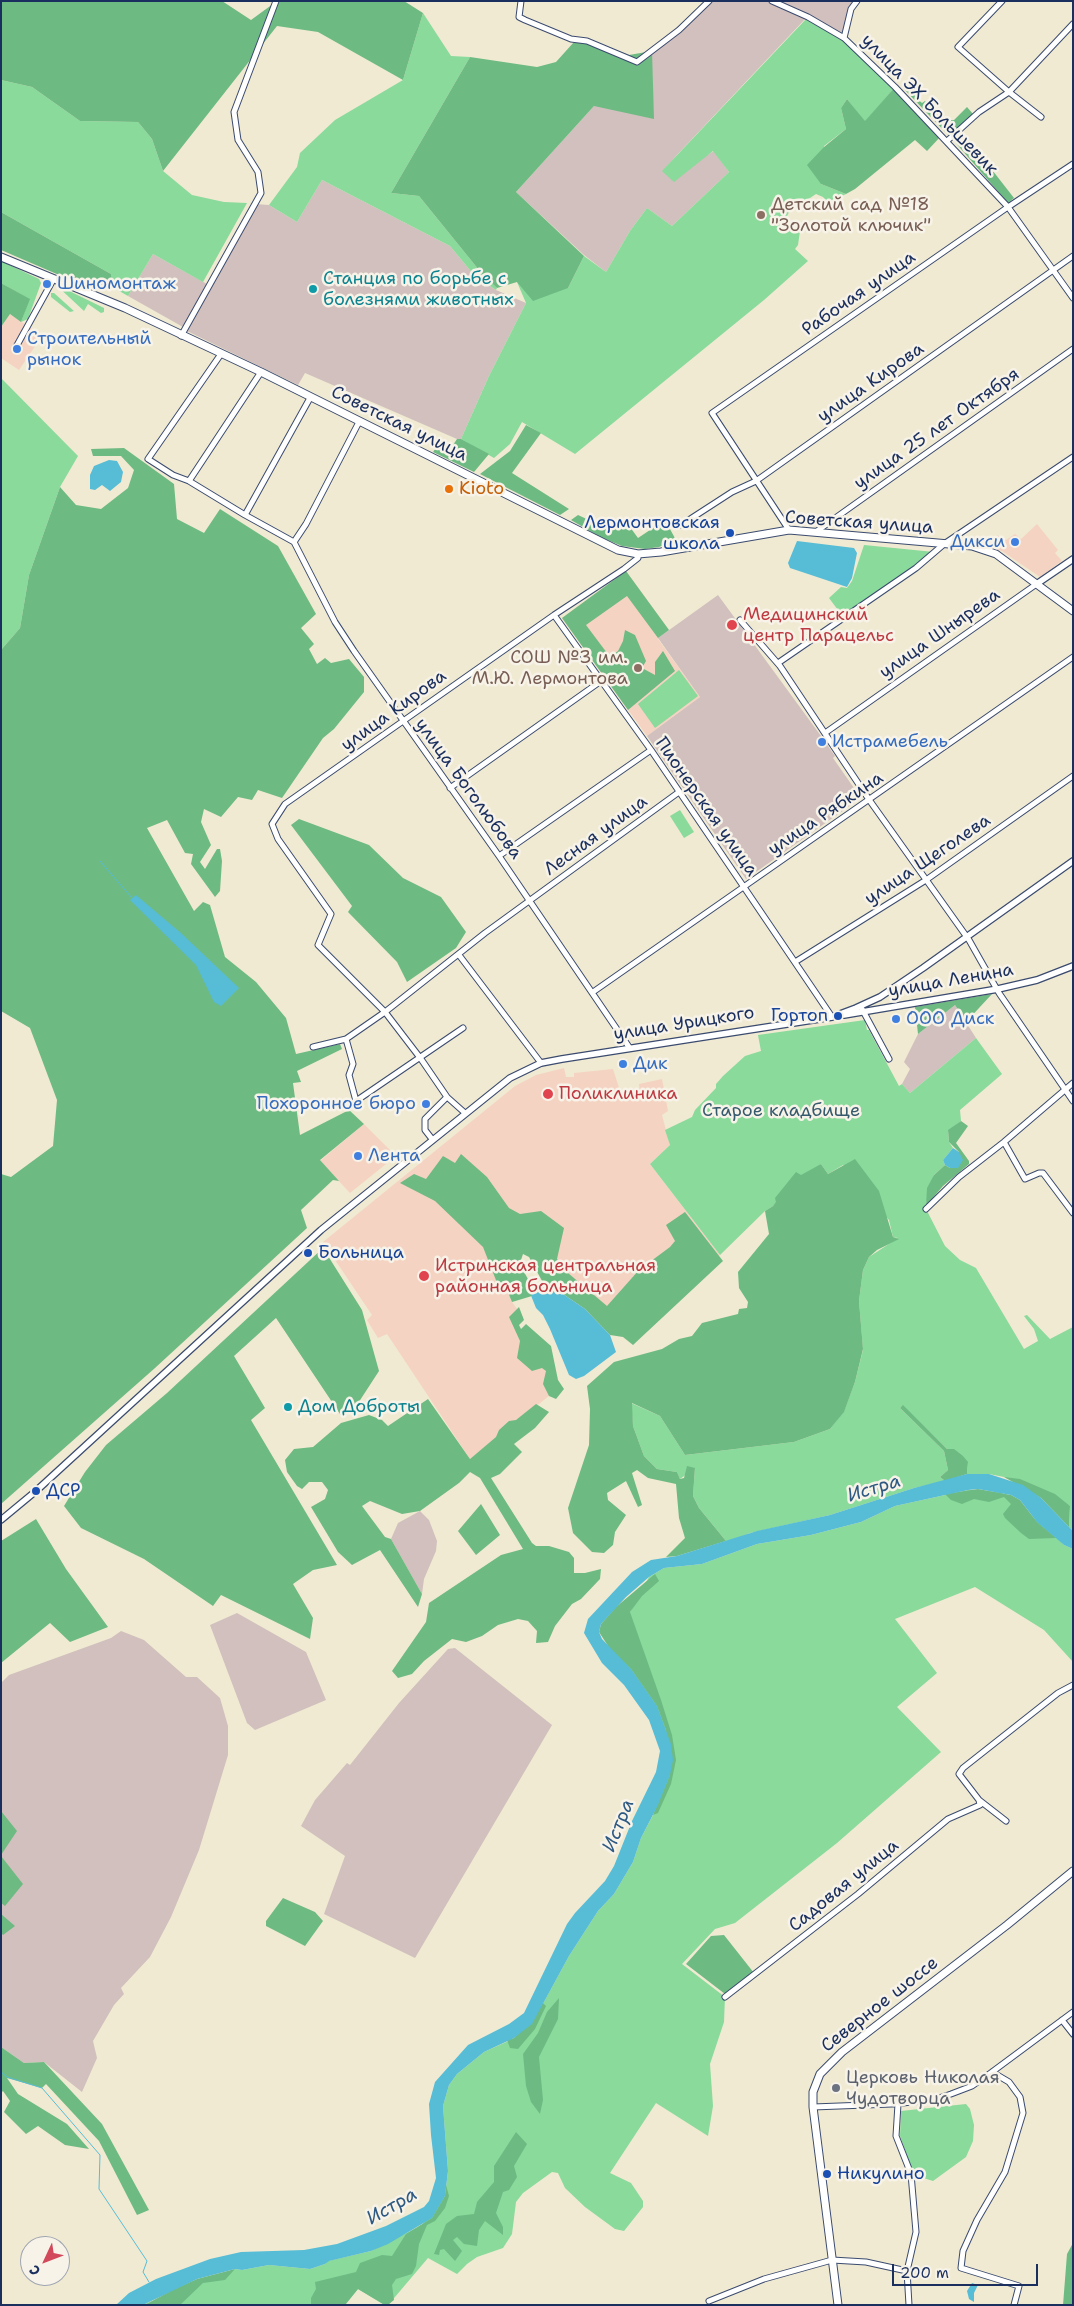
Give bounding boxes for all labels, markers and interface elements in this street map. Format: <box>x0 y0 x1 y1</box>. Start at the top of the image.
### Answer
street label: улица ЭХ Большевик <box>856 30 1002 180</box>
place label: Детский сад №18 "Золотой ключик" <box>771 194 931 236</box>
marker: Детский сад №18 "Золотой ключик" <box>755 209 767 221</box>
street label: Рабочая улица <box>798 247 920 341</box>
place label: Станция по борьбе с болезнями животных <box>323 268 514 310</box>
place label: Шиномонтаж <box>57 273 176 295</box>
marker: Шиномонтаж <box>41 278 53 290</box>
marker: Станция по борьбе с болезнями животных <box>307 283 319 295</box>
place label: Строительный рынок <box>27 328 151 370</box>
street label: улица Кирова <box>814 338 928 428</box>
marker: Строительный рынок <box>11 343 23 355</box>
street label: улица 25 лет Октября <box>850 364 1024 494</box>
street label: Советская улица <box>327 382 471 466</box>
place label: Kioto <box>459 478 504 500</box>
marker: Kioto <box>443 483 455 495</box>
street label: Советская улица <box>784 507 934 539</box>
place label: Лермонтовская школа <box>584 512 720 554</box>
marker: Лермонтовская школа <box>724 527 736 539</box>
place label: Дикси <box>950 531 1005 553</box>
marker: Дикси <box>1009 536 1021 548</box>
street label: улица Шнырева <box>876 584 1004 684</box>
place label: Медицинский центр Парацельс <box>743 604 894 646</box>
marker: Медицинский центр Парацельс <box>725 618 739 632</box>
place label: СОШ №3 им. М.Ю. Лермонтова <box>472 647 628 690</box>
marker: СОШ №3 им. М.Ю. Лермонтова <box>632 662 644 674</box>
street label: улица Кирова <box>337 666 451 756</box>
street label: улица Боголюбова <box>410 714 526 864</box>
place label: Истрамебель <box>832 731 948 753</box>
street label: Пионерская улица <box>650 733 762 881</box>
marker: Истрамебель <box>816 736 828 748</box>
street label: улица Рябкина <box>764 768 888 860</box>
street label: Лесная улица <box>540 791 652 881</box>
street label: улица Щеголева <box>861 810 995 910</box>
street label: улица Ленина <box>887 959 1015 1003</box>
street label: улица Урицкого <box>612 1002 756 1046</box>
place label: Гортоп <box>771 1005 828 1027</box>
place label: ООО Диск <box>906 1008 994 1030</box>
marker: Гортоп <box>832 1010 844 1022</box>
marker: ООО Диск <box>890 1013 902 1025</box>
place label: Дик <box>633 1053 668 1075</box>
marker: Дик <box>617 1058 629 1070</box>
place label: Поликлиника <box>559 1083 677 1105</box>
marker: Поликлиника <box>541 1087 555 1101</box>
place label: Похоронное бюро <box>257 1093 416 1115</box>
marker: Похоронное бюро <box>420 1098 432 1110</box>
park label: Старое кладбище <box>702 1100 860 1122</box>
place label: Лента <box>368 1145 420 1167</box>
marker: Лента <box>352 1150 364 1162</box>
place label: Больница <box>318 1242 404 1264</box>
marker: Больница <box>302 1247 314 1259</box>
place label: Истринская центральная районная больница <box>435 1255 656 1298</box>
marker: Истринская центральная районная больница <box>417 1269 431 1283</box>
place label: Дом Доброты <box>298 1396 420 1418</box>
marker: Дом Доброты <box>282 1401 294 1413</box>
water label: Истра <box>844 1470 904 1508</box>
place label: ДСР <box>46 1480 81 1502</box>
marker: ДСР <box>30 1485 42 1497</box>
water label: Истра <box>598 1796 640 1856</box>
street label: Садовая улица <box>785 1835 903 1937</box>
street label: Северное шоссе <box>817 1953 943 2057</box>
place label: Церковь Николая Чудотворца <box>846 2067 1000 2110</box>
marker: Церковь Николая Чудотворца <box>830 2082 842 2094</box>
place label: Никулино <box>837 2163 925 2185</box>
marker: Никулино <box>821 2168 833 2180</box>
water label: Истра <box>363 2183 421 2231</box>
north arrow <box>20 2236 70 2286</box>
scale bar <box>894 2254 1040 2286</box>
text: С <box>25 2261 44 2280</box>
text: 200 m <box>900 2263 949 2283</box>

